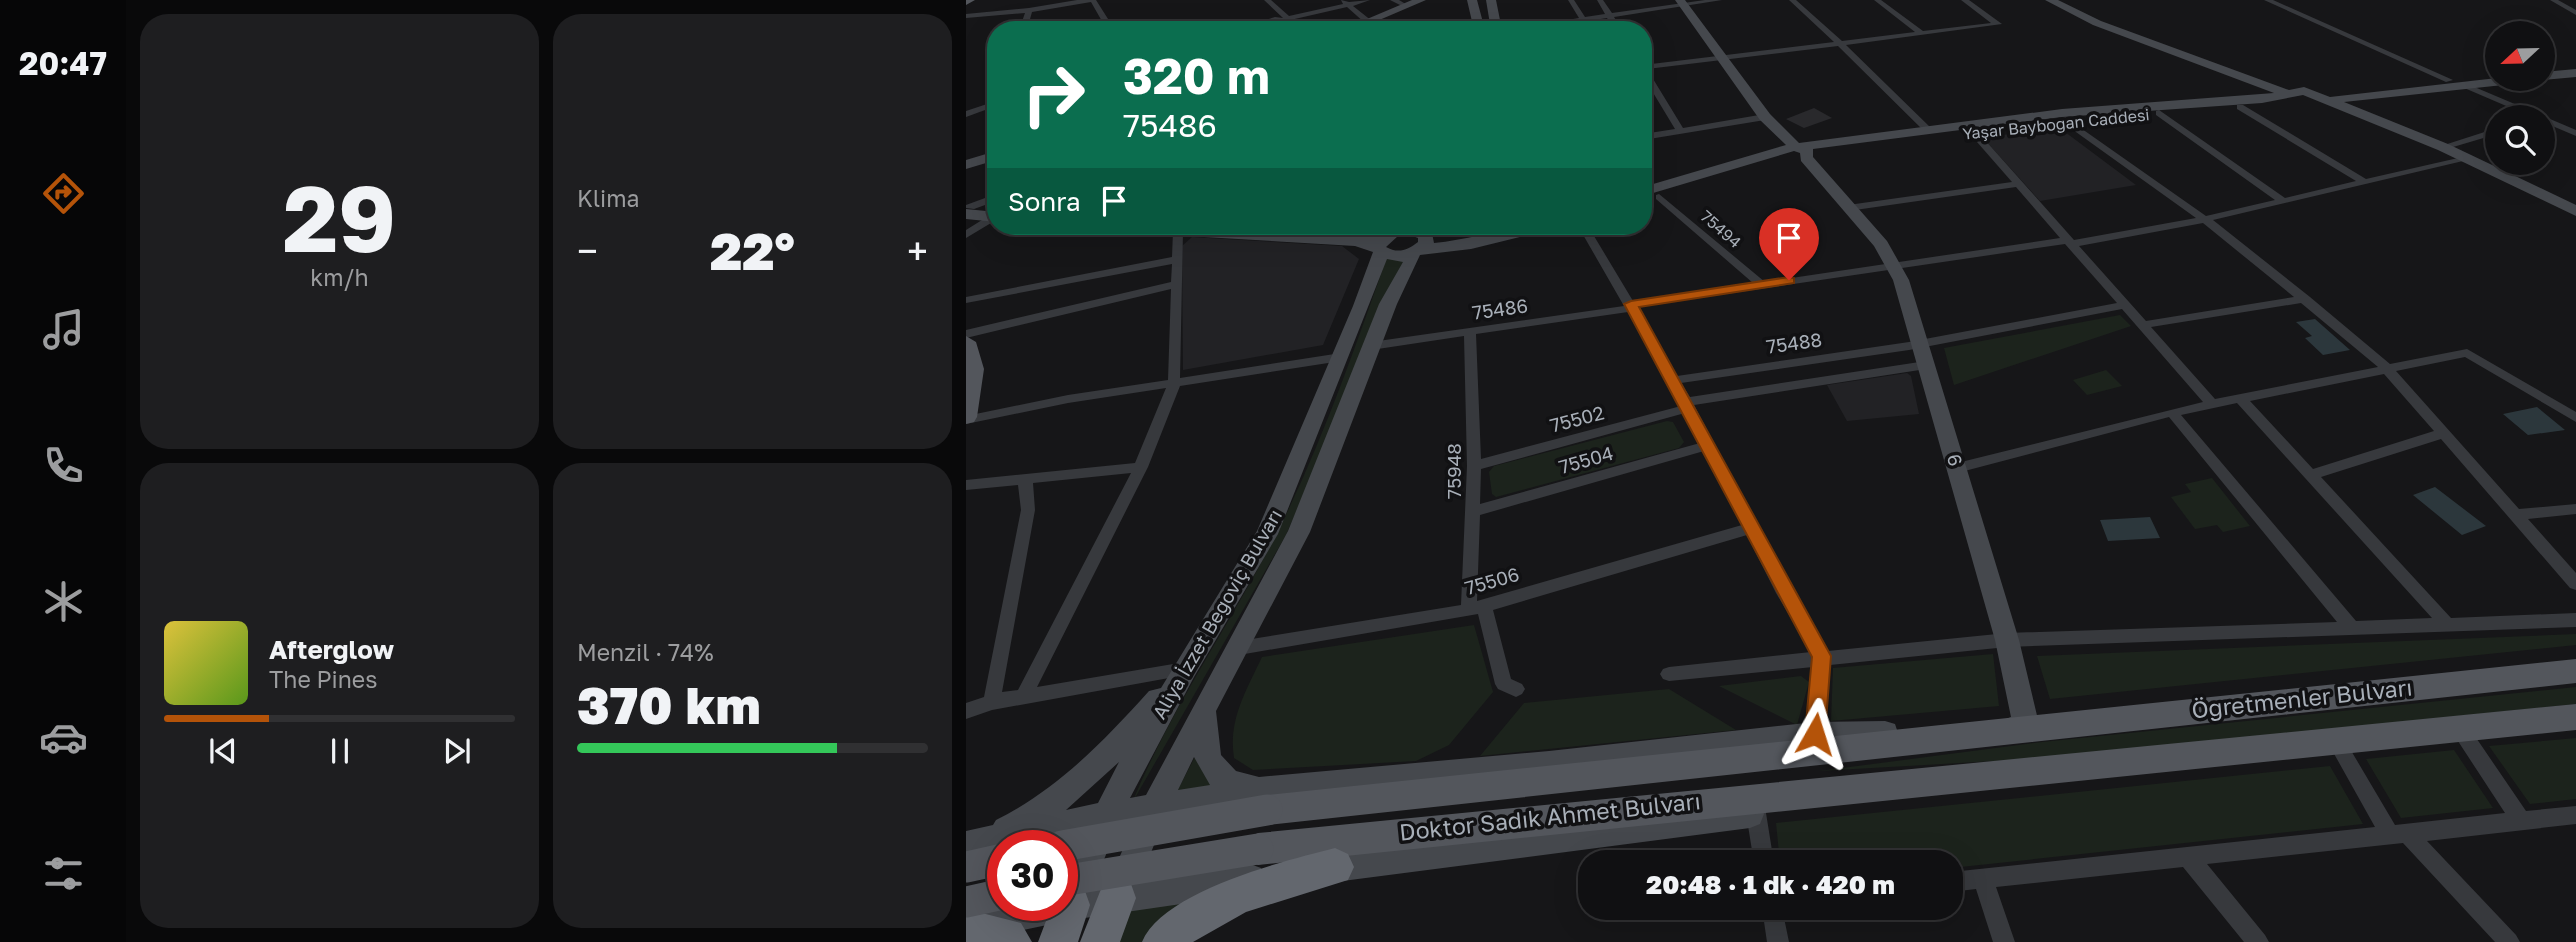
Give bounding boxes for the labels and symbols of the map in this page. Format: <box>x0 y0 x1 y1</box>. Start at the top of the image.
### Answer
north arrow <box>2485 21 2555 91</box>
street label: Yaşar Bayboğan Caddesi <box>1961 104 2151 144</box>
street label: 75494 <box>1697 206 1745 252</box>
pin <box>1759 208 1819 280</box>
street label: 75486 <box>1471 293 1529 324</box>
street label: 75488 <box>1765 327 1823 358</box>
street label: 75502 <box>1547 400 1606 437</box>
street label: 75504 <box>1556 441 1616 478</box>
street label: 75948 <box>1442 443 1465 499</box>
street label: 6 <box>1943 451 1968 469</box>
street label: Aliya İzzet Begoviç Bulvarı <box>1147 505 1286 723</box>
street label: 75506 <box>1462 562 1522 599</box>
street label: Öğretmenler Bulvarı <box>2190 672 2414 724</box>
position arrow <box>1778 697 1852 771</box>
street label: Doktor Sadık Ahmet Bulvarı <box>1398 786 1702 846</box>
speed limit sign: 30 <box>987 830 1078 921</box>

